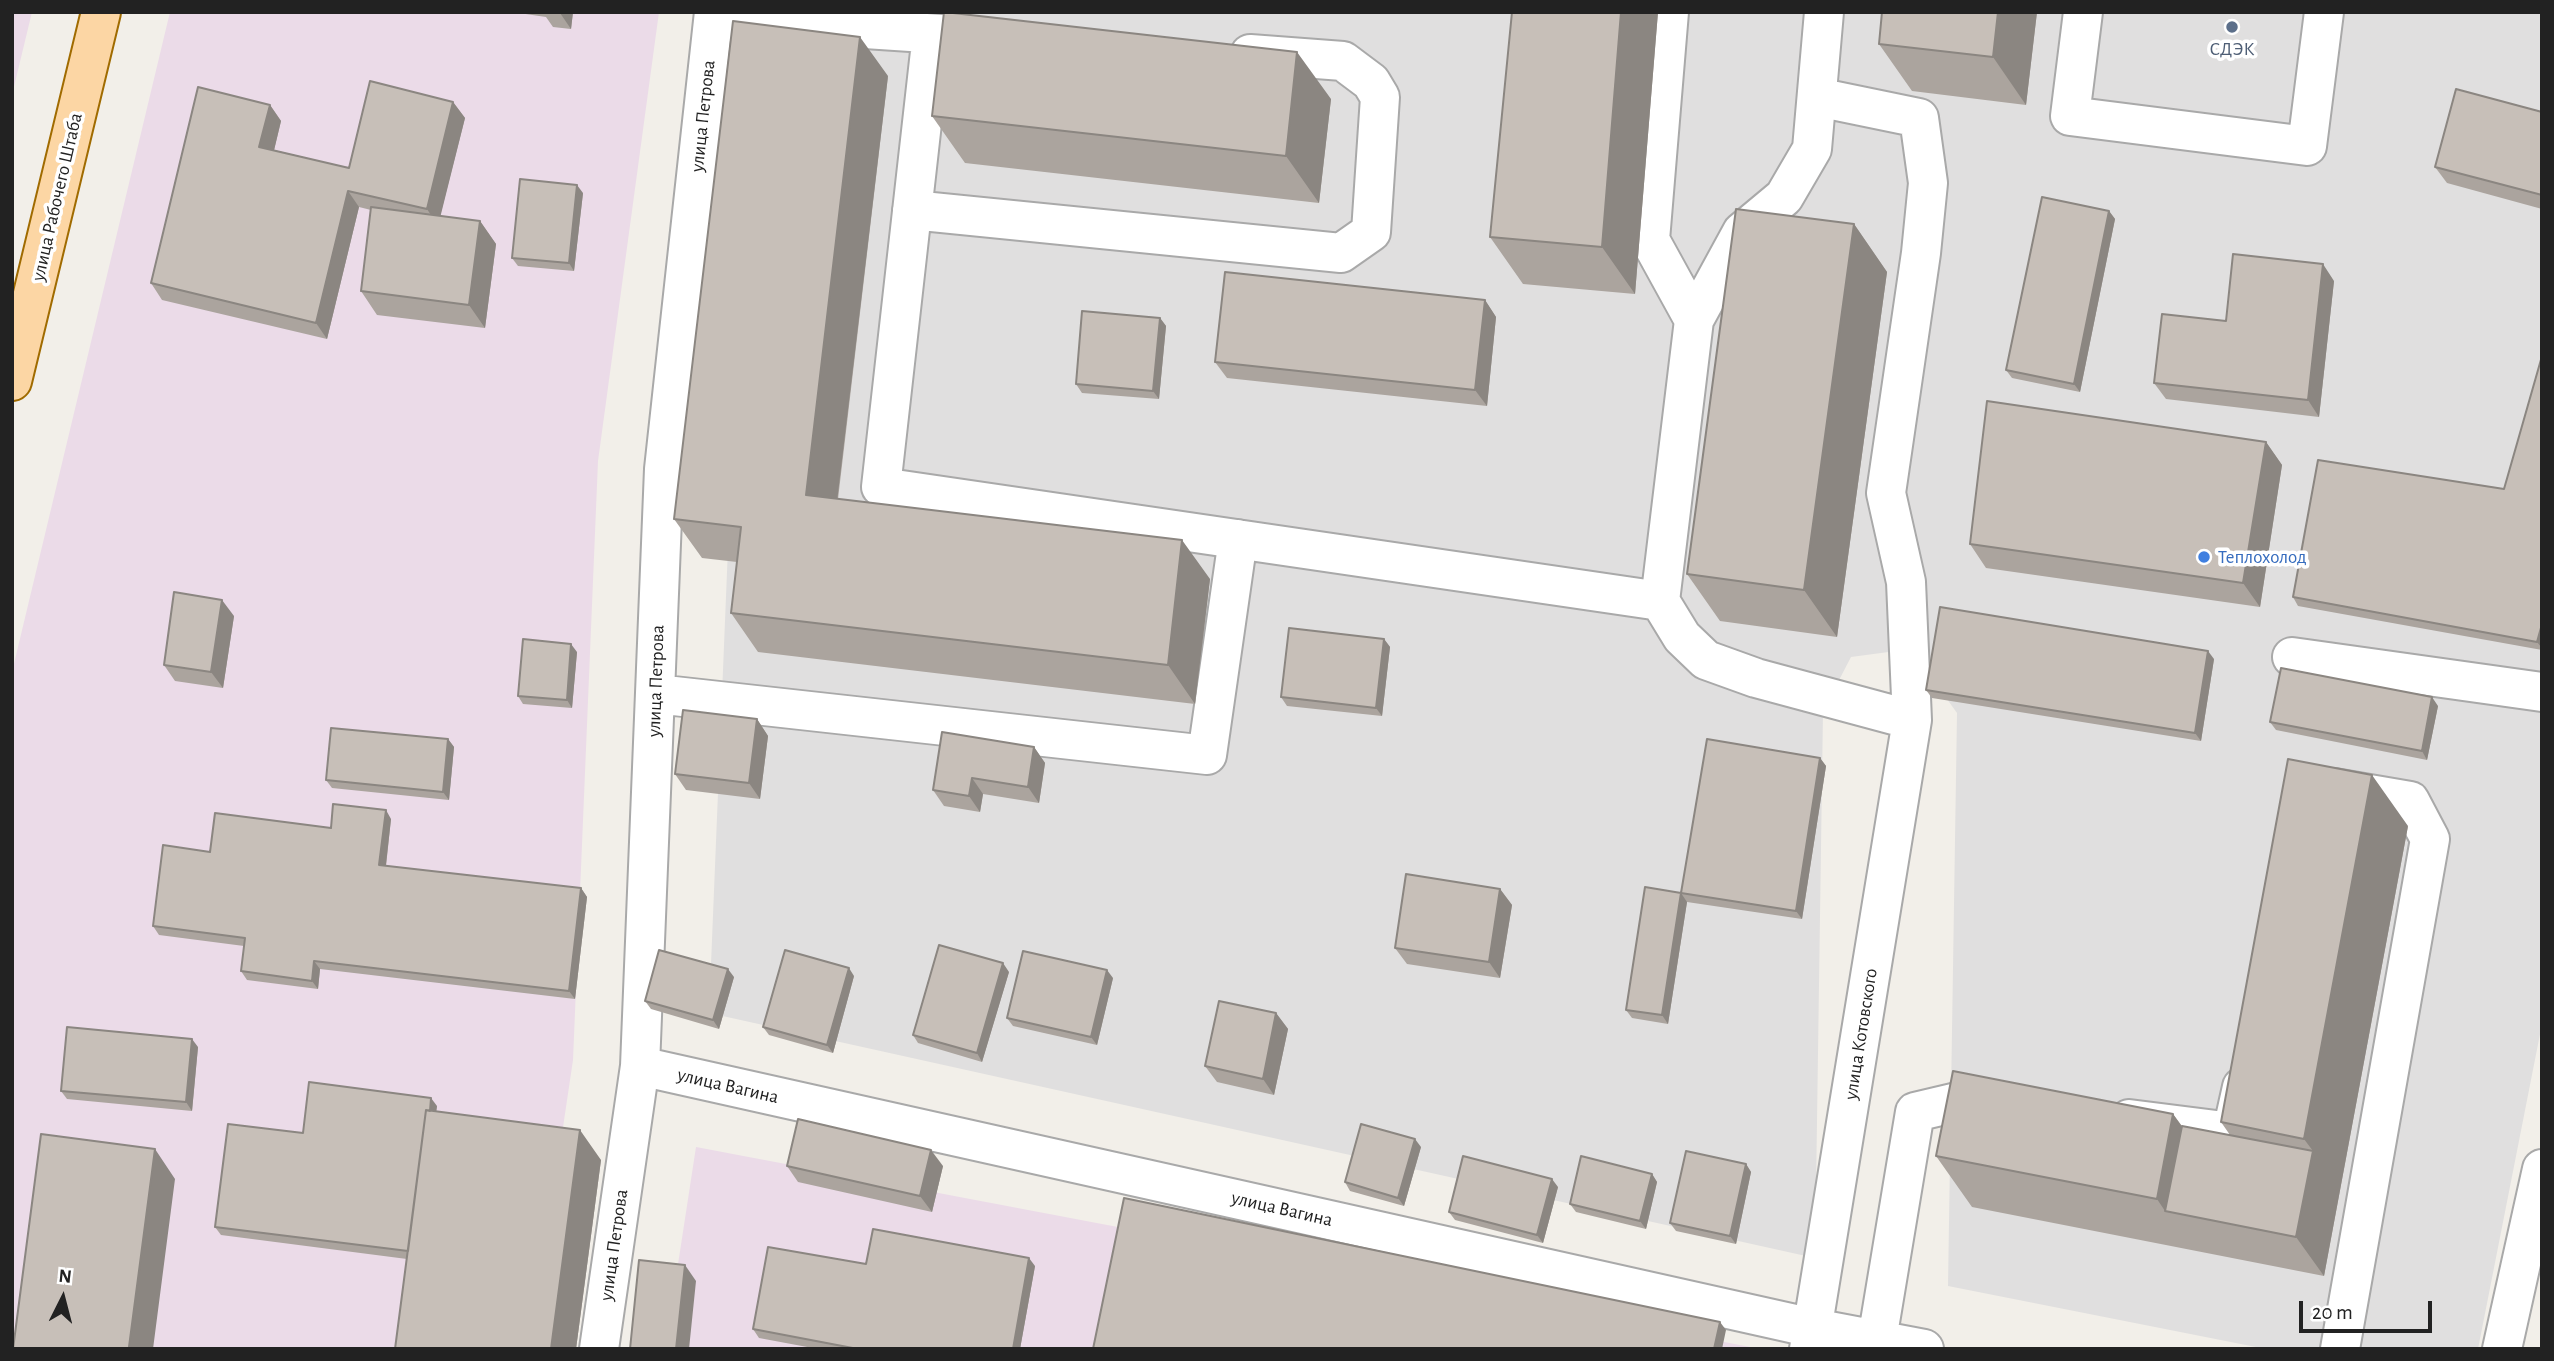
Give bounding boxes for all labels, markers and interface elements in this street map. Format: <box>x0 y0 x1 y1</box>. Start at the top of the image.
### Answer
marker: СДЭК <box>2224 19 2240 35</box>
place label: СДЭК <box>2209 38 2255 60</box>
street label: улица Петрова <box>686 59 720 173</box>
street label: улица Рабочего Штаба <box>27 111 87 283</box>
place label: Теплохолод <box>2218 546 2307 568</box>
marker: Теплохолод <box>2196 549 2212 565</box>
street label: улица Петрова <box>643 624 669 738</box>
street label: улица Котовского <box>1839 967 1883 1101</box>
street label: улица Вагина <box>675 1063 781 1109</box>
street label: улица Вагина <box>1229 1186 1335 1232</box>
street label: улица Петрова <box>595 1188 633 1302</box>
north arrow <box>28 1263 98 1333</box>
text: N <box>58 1266 73 1287</box>
scale bar <box>2302 1288 2435 1332</box>
text: 20 m <box>2312 1302 2353 1323</box>

